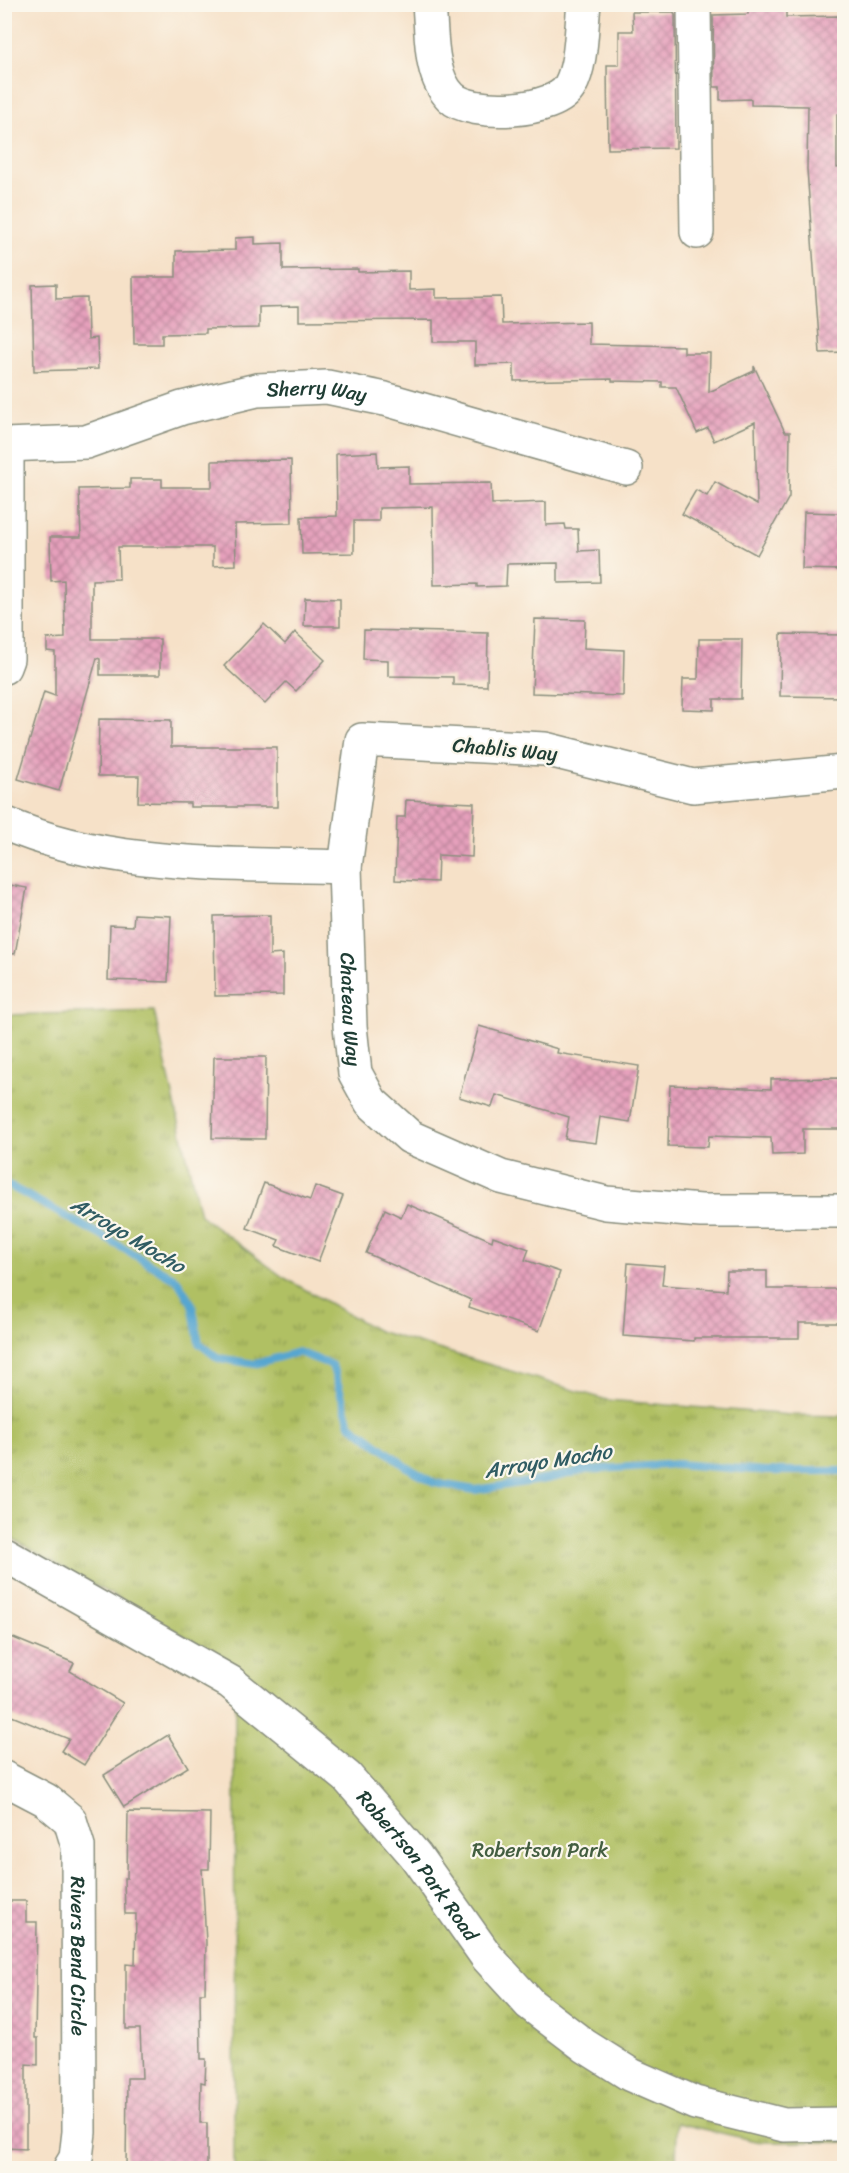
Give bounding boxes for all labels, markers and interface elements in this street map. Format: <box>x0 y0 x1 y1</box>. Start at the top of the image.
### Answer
street label: Sherry Way <box>266 370 371 413</box>
street label: Chablis Way <box>451 727 559 772</box>
street label: Chateau Way <box>330 952 371 1069</box>
water label: Arroyo Mocho <box>62 1185 195 1286</box>
water label: Arroyo Mocho <box>481 1432 617 1490</box>
street label: Robertson Park Road <box>348 1782 489 1950</box>
park label: Robertson Park <box>472 1833 608 1868</box>
street label: Rivers Bend Circle <box>60 1876 96 2036</box>

